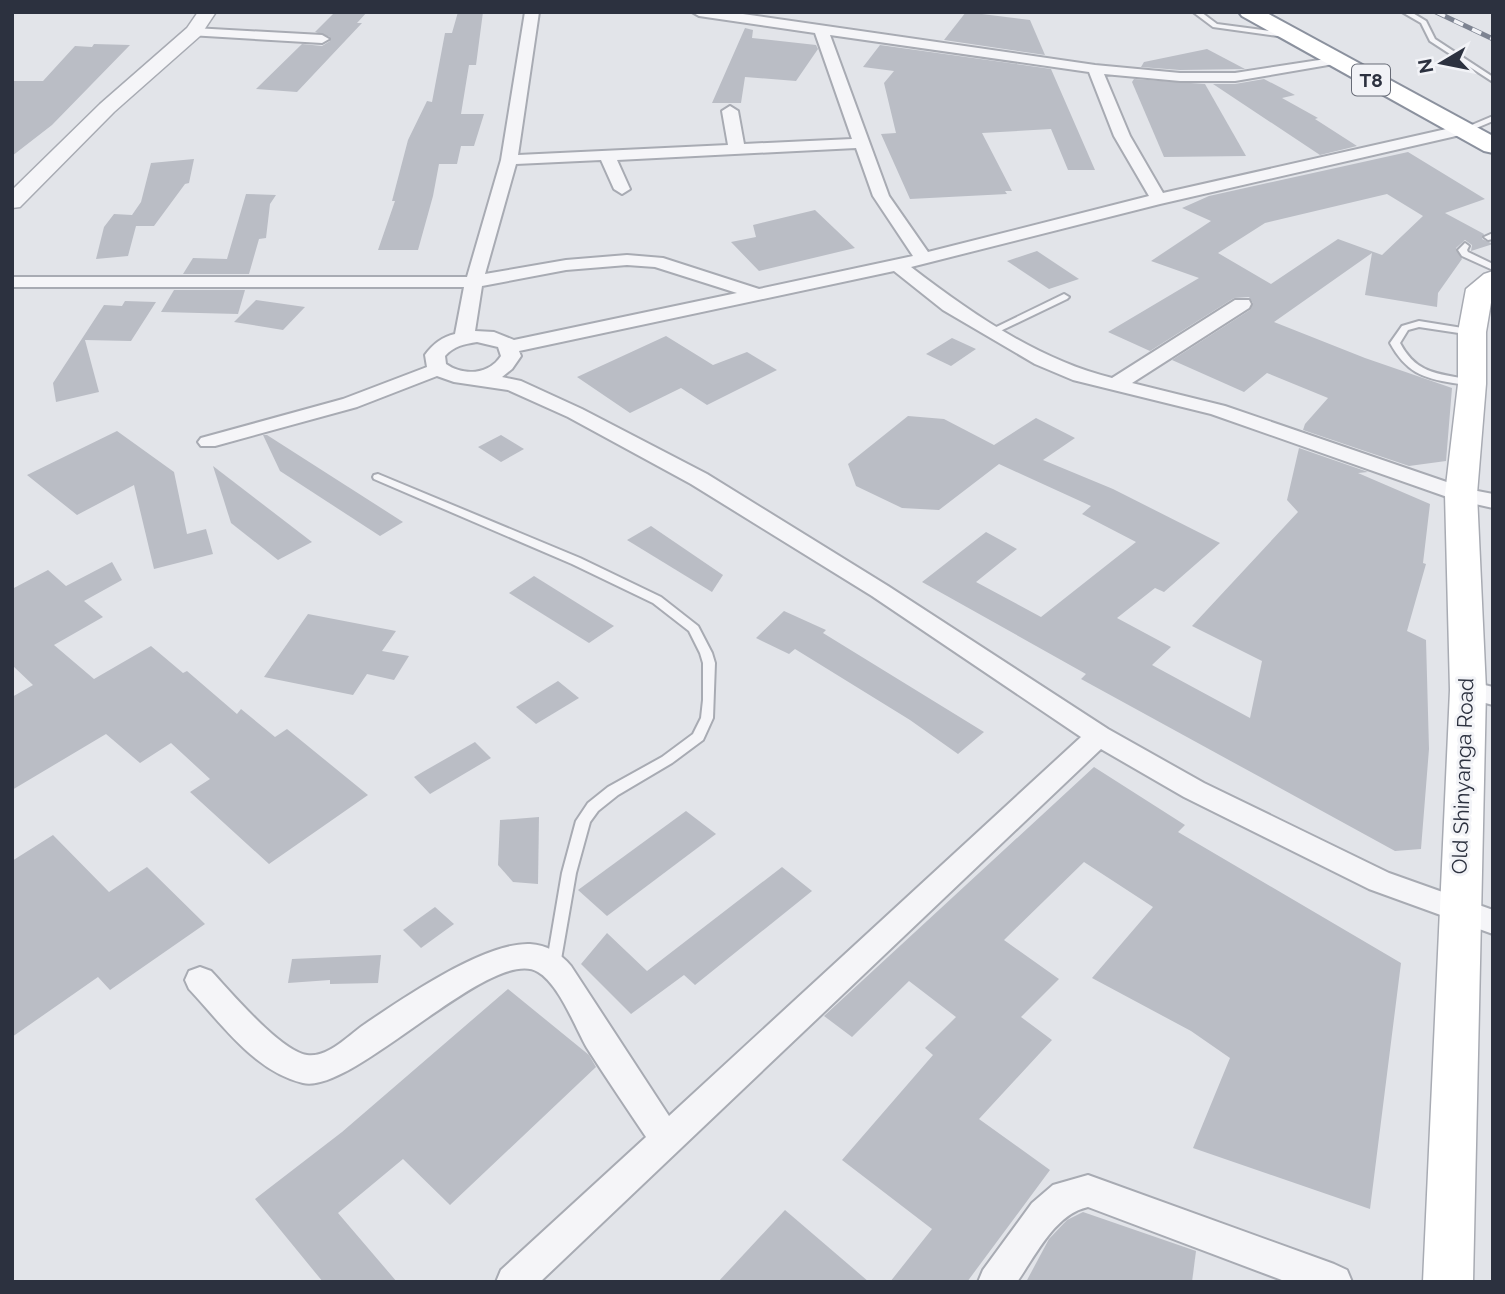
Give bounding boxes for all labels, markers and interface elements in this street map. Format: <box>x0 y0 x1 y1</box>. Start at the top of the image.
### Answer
north arrow <box>1407 28 1477 98</box>
text: N <box>1413 57 1437 75</box>
road number: T8 <box>1352 64 1390 96</box>
street label: Old Shinyanga Road <box>1447 677 1478 875</box>

